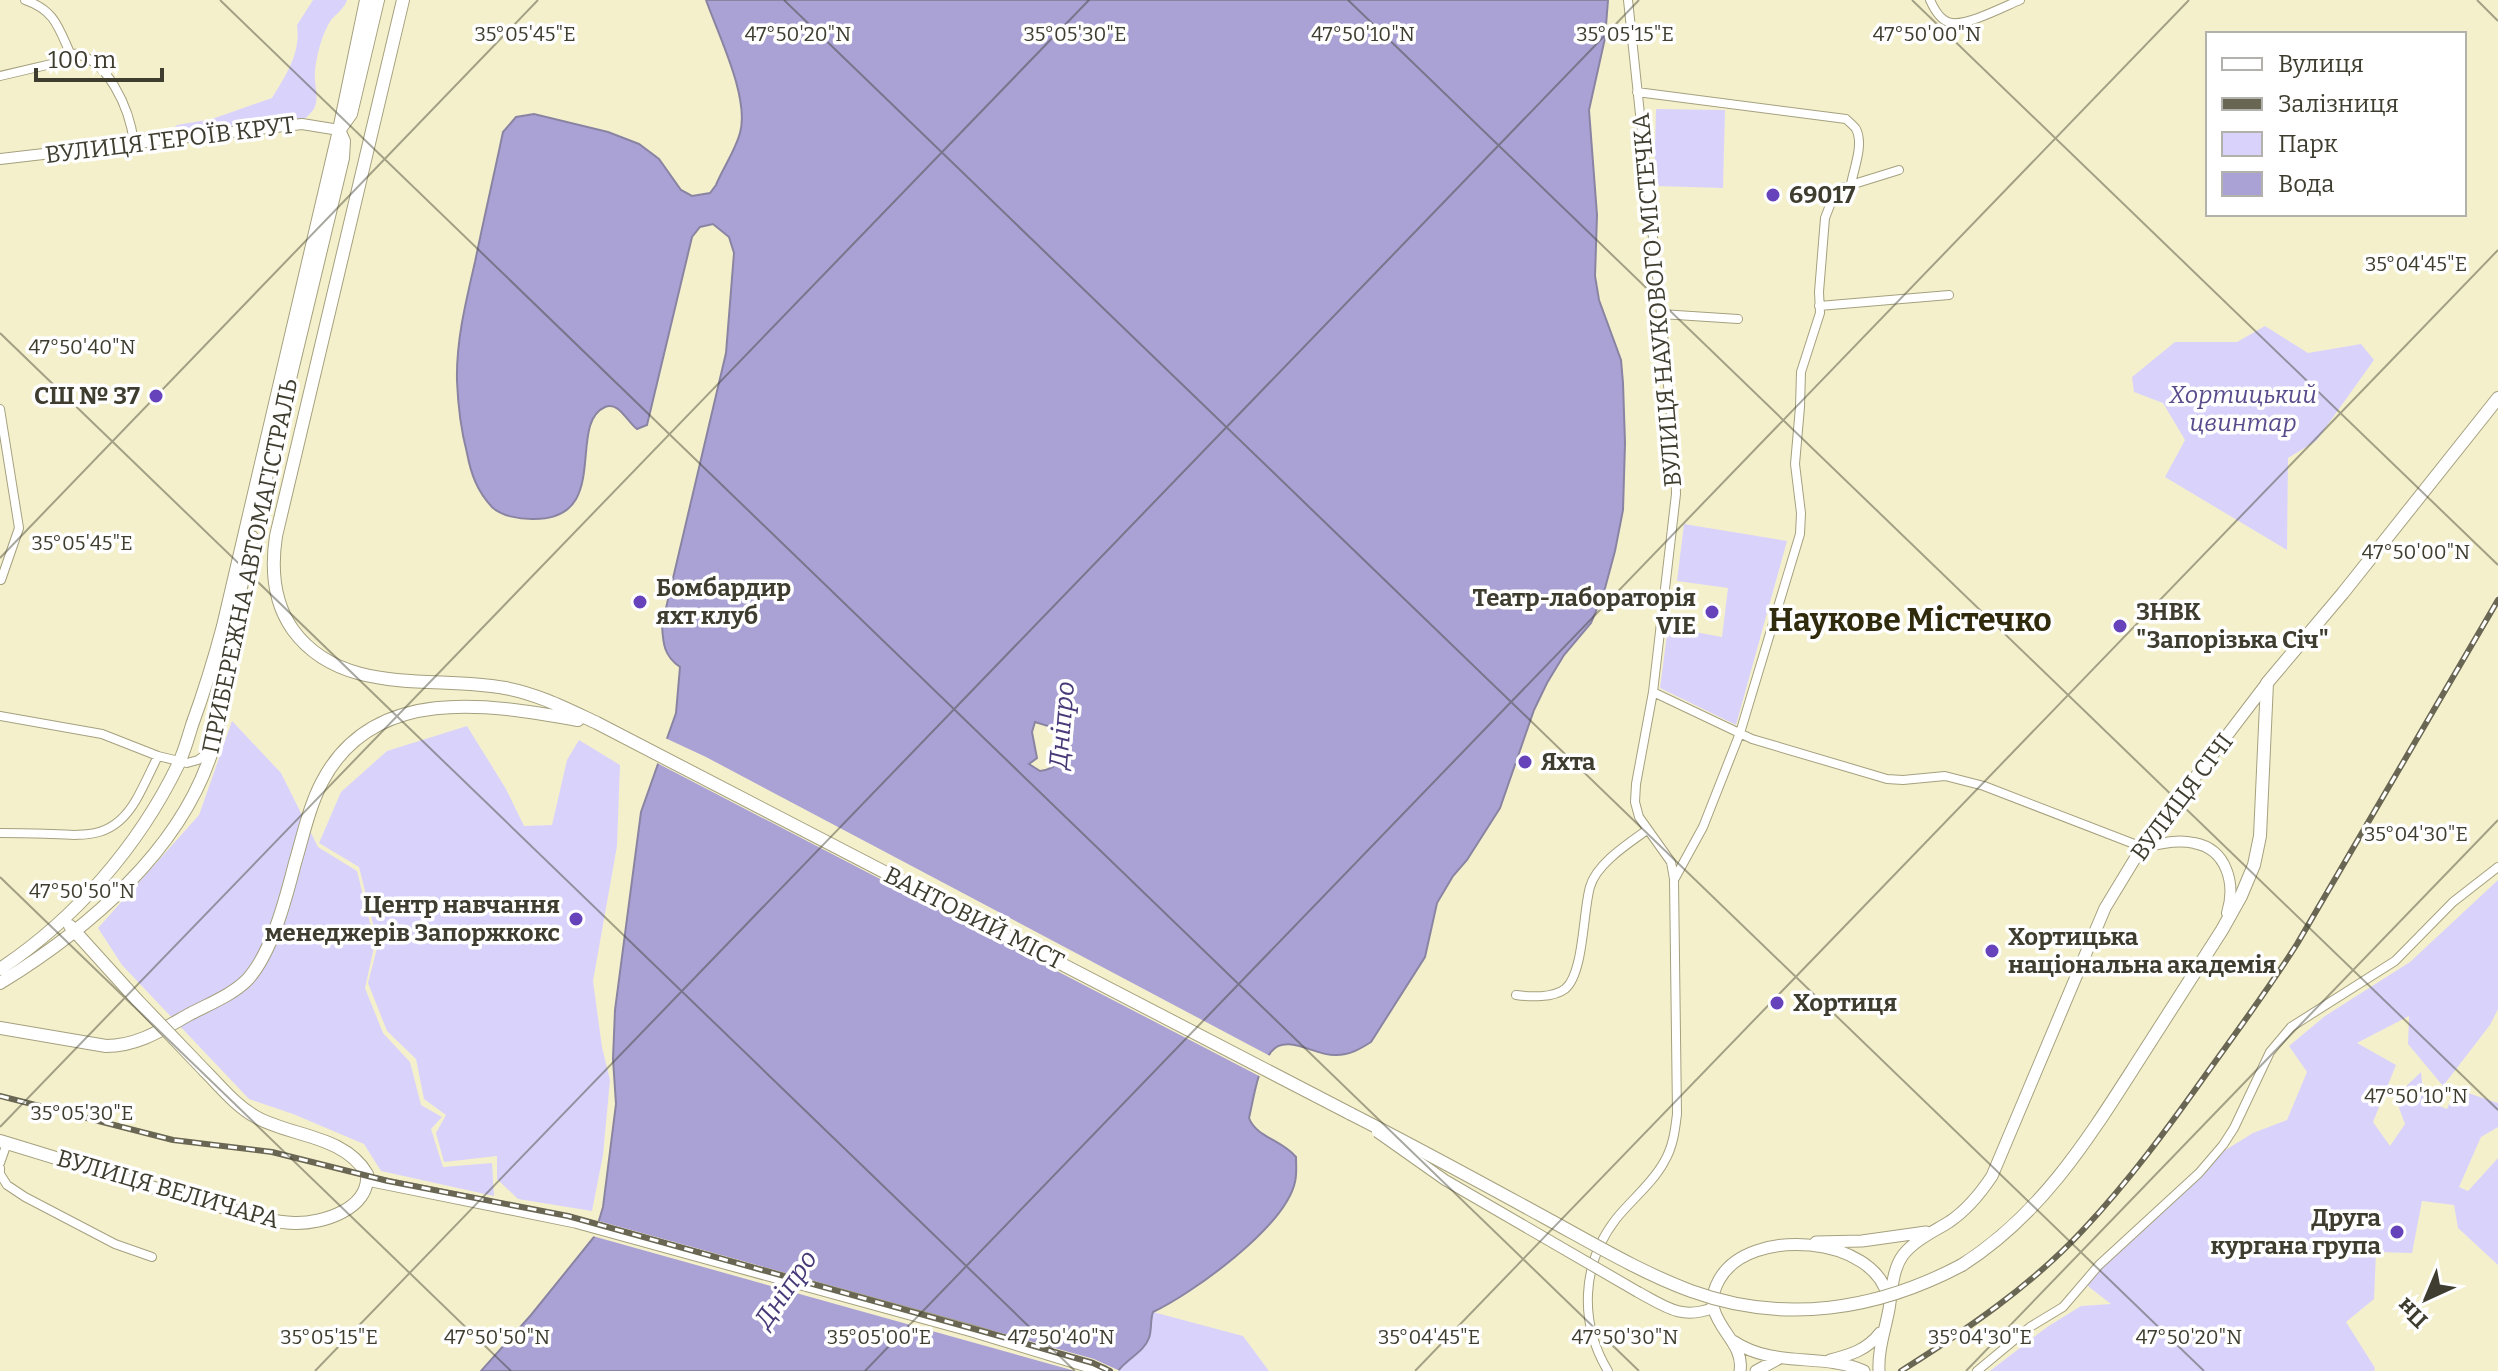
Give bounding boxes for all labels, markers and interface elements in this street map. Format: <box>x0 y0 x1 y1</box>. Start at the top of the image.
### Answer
text: 35°05'45"E <box>474 22 576 46</box>
text: 47°50'20"N <box>745 22 851 46</box>
text: 35°05'30"E <box>1023 22 1127 46</box>
text: 47°50'10"N <box>1311 22 1415 46</box>
text: 35°05'15"E <box>1576 22 1674 46</box>
text: 47°50'00"N <box>1873 22 1981 46</box>
scale bar <box>36 32 162 82</box>
legend <box>2206 32 2466 216</box>
text: 100 m <box>48 46 116 74</box>
text: Вулиця <box>2278 50 2364 78</box>
text: Залізниця <box>2278 90 2399 118</box>
street label: ВУЛИЦЯ ГЕРОЇВ КРУТ <box>44 111 296 169</box>
street label: ВУЛИЦЯ НАУКОВОГО МІСТЕЧКА <box>1627 112 1687 488</box>
text: Парк <box>2278 130 2338 158</box>
text: Вода <box>2278 170 2334 198</box>
place label: 69017 <box>1789 181 1856 209</box>
marker: 69017 <box>1764 186 1782 204</box>
text: 35°04'45"E <box>2365 252 2467 276</box>
text: 47°50'40"N <box>28 335 136 359</box>
street label: ПРИБЕРЕЖНА АВТОМАГІСТРАЛЬ <box>197 376 303 756</box>
park label: Хортицький цвинтар <box>2168 381 2317 437</box>
place label: СШ № 37 <box>34 382 140 410</box>
marker: СШ № 37 <box>147 387 165 405</box>
text: 35°05'45"E <box>31 531 133 555</box>
text: 47°50'00"N <box>2362 540 2470 564</box>
place label: Бомбардир яхт клуб <box>656 574 791 630</box>
place label: Театр-лабораторія VIE <box>1472 584 1696 640</box>
marker: Бомбардир яхт клуб <box>631 593 649 611</box>
place label: ЗНВК "Запорізька Січ" <box>2136 598 2329 654</box>
district label: Наукове Містечко <box>1768 601 2052 639</box>
marker: Театр-лабораторія VIE <box>1703 603 1721 621</box>
marker: ЗНВК "Запорізька Січ" <box>2111 617 2129 635</box>
water label: Дніпро <box>1043 680 1081 772</box>
street label: ВУЛИЦЯ СІЧІ <box>2125 728 2239 866</box>
place label: Яхта <box>1541 748 1596 776</box>
marker: Яхта <box>1516 753 1534 771</box>
text: 35°04'30"E <box>2364 822 2468 846</box>
street label: ВАНТОВИЙ МІСТ <box>879 861 1069 975</box>
text: 47°50'50"N <box>29 879 135 903</box>
place label: Центр навчання менеджерів Запоржкокс <box>265 891 560 947</box>
marker: Центр навчання менеджерів Запоржкокс <box>567 910 585 928</box>
place label: Хортицька національна академія <box>2008 923 2276 979</box>
marker: Хортицька національна академія <box>1983 942 2001 960</box>
place label: Хортиця <box>1793 989 1897 1017</box>
marker: Хортиця <box>1768 994 1786 1012</box>
text: 47°50'10"N <box>2364 1084 2468 1108</box>
text: 35°05'30"E <box>30 1101 134 1125</box>
street label: ВУЛИЦЯ ВЕЛИЧАРА <box>54 1144 282 1234</box>
place label: Друга кургана група <box>2211 1204 2382 1260</box>
marker: Друга кургана група <box>2388 1223 2406 1241</box>
water label: Дніпро <box>747 1244 824 1335</box>
north arrow <box>2386 1259 2466 1339</box>
text: Пн <box>2391 1292 2433 1334</box>
text: 35°05'15"E <box>280 1325 378 1349</box>
text: 47°50'50"N <box>444 1325 550 1349</box>
text: 35°05'00"E <box>827 1325 931 1349</box>
text: 47°50'40"N <box>1007 1325 1115 1349</box>
text: 35°04'45"E <box>1378 1325 1480 1349</box>
text: 47°50'30"N <box>1572 1325 1679 1349</box>
text: 35°04'30"E <box>1928 1325 2032 1349</box>
text: 47°50'20"N <box>2136 1325 2242 1349</box>

